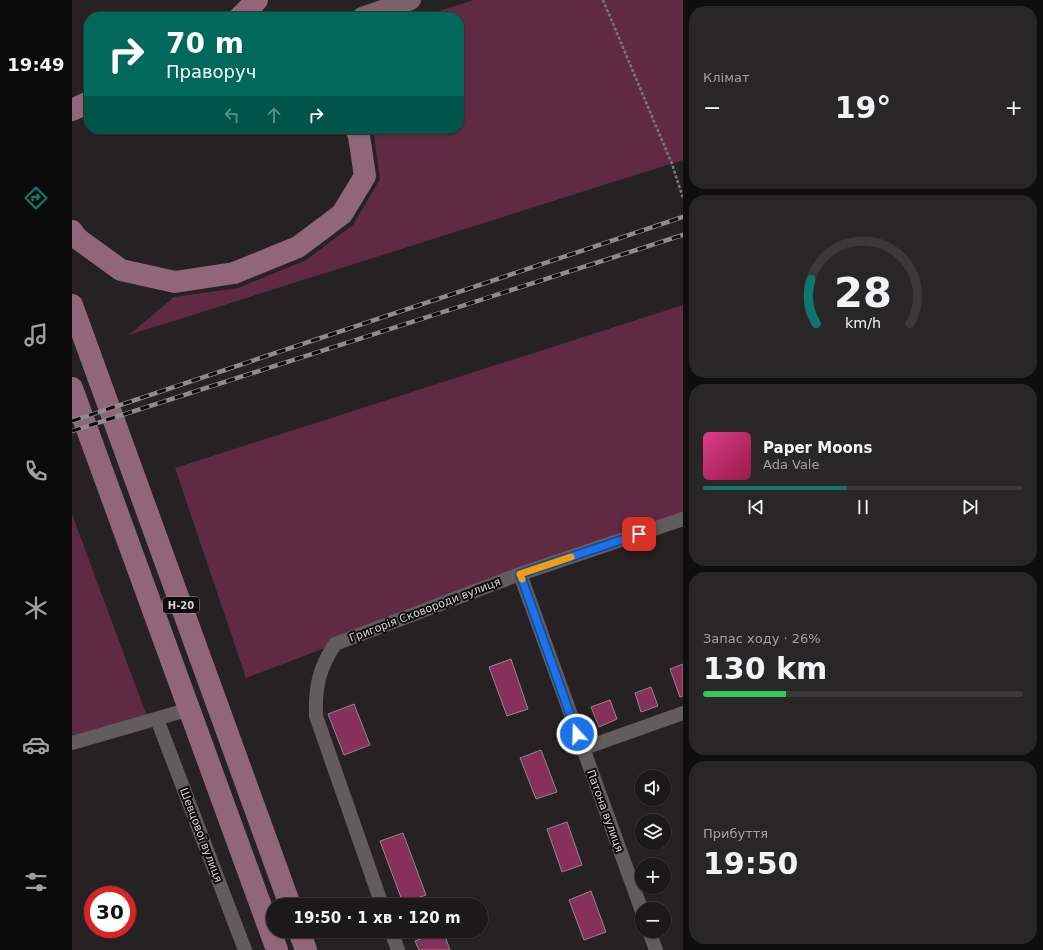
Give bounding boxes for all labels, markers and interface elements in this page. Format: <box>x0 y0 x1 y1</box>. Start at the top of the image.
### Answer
text: 70 m <box>166 27 244 60</box>
icon: right <box>100 28 152 80</box>
text: 19:49 <box>7 54 65 75</box>
text: Праворуч <box>166 61 256 82</box>
text: Клімат <box>703 70 750 85</box>
text: 19° <box>835 90 891 125</box>
text: − <box>703 95 721 120</box>
text: + <box>1005 95 1023 120</box>
icon: left <box>221 104 243 126</box>
icon: ahead <box>263 104 285 126</box>
icon: right <box>305 104 327 126</box>
icon: directions <box>22 184 50 212</box>
text: 28 <box>834 268 892 317</box>
text: km/h <box>845 315 881 331</box>
icon: music <box>22 321 50 349</box>
text: Paper Moons <box>763 439 872 457</box>
icon: phone <box>22 457 50 485</box>
text: Ada Vale <box>763 457 819 472</box>
icon: previous <box>745 496 767 518</box>
icon: pause <box>852 496 874 518</box>
icon: next <box>959 496 981 518</box>
pin <box>622 517 656 551</box>
icon: arrive <box>628 523 650 545</box>
street label: Григорія Сковороди вулиця <box>348 575 502 645</box>
icon: climate <box>22 594 50 622</box>
road number: Н-20 <box>163 597 199 613</box>
text: Запас ходу · 26% <box>703 631 821 646</box>
text: 130 km <box>703 651 827 686</box>
position arrow <box>556 713 598 755</box>
icon: car <box>22 731 50 759</box>
street label: Патона вулиця <box>584 768 626 854</box>
map controls <box>635 770 671 938</box>
button: sound <box>635 770 671 806</box>
street label: Шевцової вулиця <box>177 786 225 884</box>
button: layers <box>635 814 671 850</box>
text: Прибуття <box>703 826 768 841</box>
text: 19:50 <box>703 846 799 881</box>
button: + <box>635 858 671 894</box>
icon: filters <box>22 868 50 896</box>
speed limit sign: 30 <box>84 886 136 938</box>
button: − <box>635 902 671 938</box>
text: 19:50 · 1 хв · 120 m <box>293 909 461 927</box>

